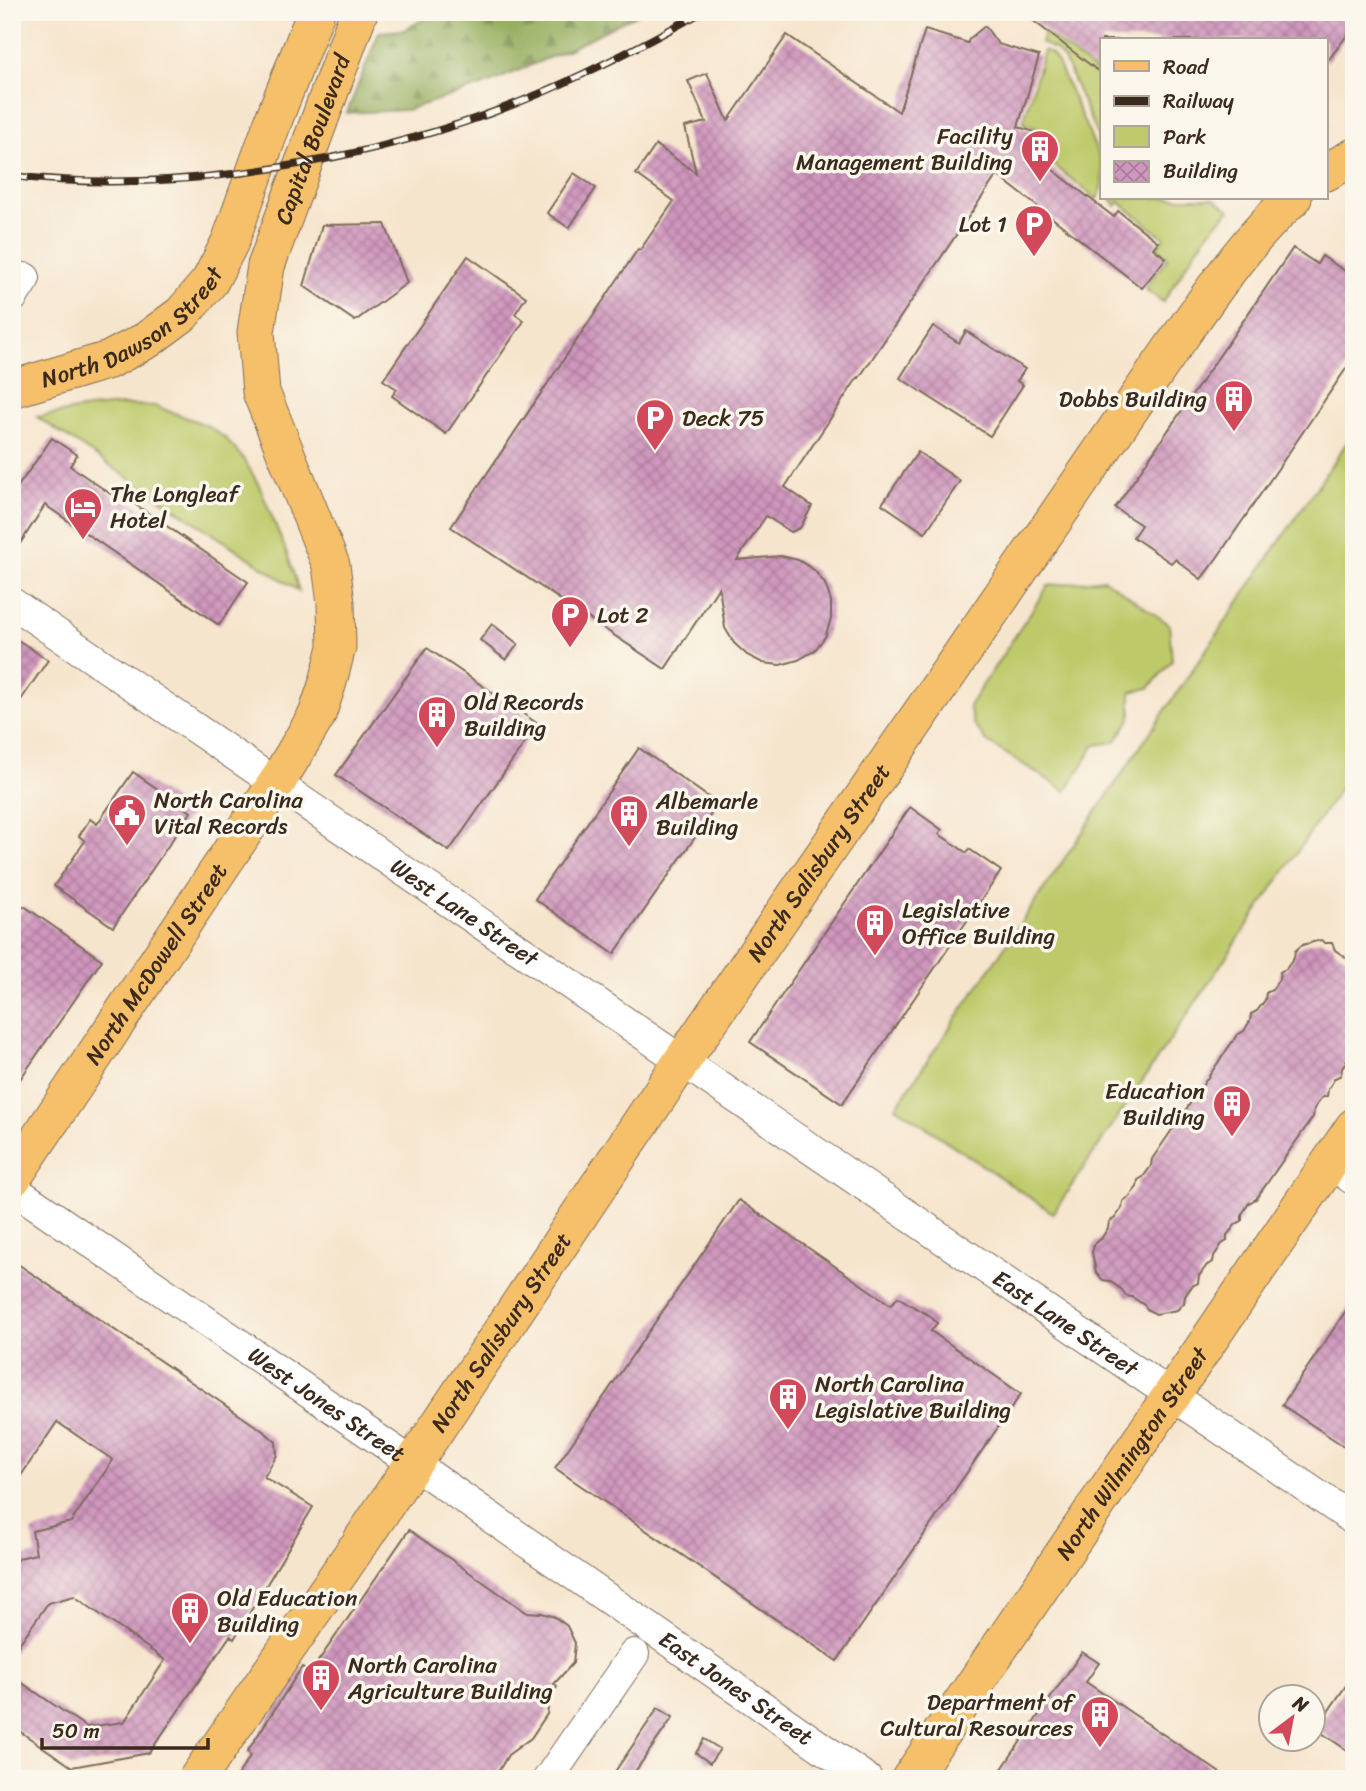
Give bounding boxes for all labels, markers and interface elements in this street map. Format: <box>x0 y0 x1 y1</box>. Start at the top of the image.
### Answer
legend <box>1100 38 1328 200</box>
street label: Capital Boulevard <box>263 47 363 230</box>
text: Road <box>1163 48 1210 86</box>
text: Railway <box>1163 82 1234 120</box>
place label: Facility Management Building <box>796 116 1013 183</box>
text: Park <box>1163 118 1206 156</box>
building icon: Facility Management Building <box>1019 128 1061 183</box>
text: Building <box>1163 152 1239 190</box>
parking icon: Lot 1 <box>1013 203 1055 258</box>
place label: Lot 1 <box>959 204 1007 245</box>
street label: North Dawson Street <box>36 258 236 400</box>
building icon: Dobbs Building <box>1213 378 1255 433</box>
place label: Dobbs Building <box>1059 379 1207 420</box>
parking icon: Deck 75 <box>634 397 676 452</box>
place label: Deck 75 <box>682 398 764 439</box>
place label: The Longleaf Hotel <box>110 474 241 541</box>
hotel icon: The Longleaf Hotel <box>62 486 104 541</box>
parking icon: Lot 2 <box>549 594 591 649</box>
place label: Lot 2 <box>597 595 649 636</box>
place label: Old Records Building <box>464 682 584 749</box>
building icon: Old Records Building <box>416 694 458 749</box>
street label: North Salisbury Street <box>736 755 902 971</box>
place label: North Carolina Vital Records <box>154 780 303 847</box>
place label: Albemarle Building <box>655 781 758 848</box>
public building icon: North Carolina Vital Records <box>106 792 148 847</box>
building icon: Albemarle Building <box>608 793 650 848</box>
street label: West Lane Street <box>381 847 548 979</box>
street label: North McDowell Street <box>74 854 239 1074</box>
place label: Legislative Office Building <box>902 890 1056 957</box>
building icon: Legislative Office Building <box>854 902 896 957</box>
place label: Education Building <box>1105 1071 1205 1138</box>
building icon: Education Building <box>1211 1083 1253 1138</box>
street label: North Salisbury Street <box>419 1224 583 1441</box>
street label: East Lane Street <box>984 1259 1148 1389</box>
street label: West Jones Street <box>239 1336 414 1474</box>
street label: North Wilmington Street <box>1045 1337 1221 1569</box>
place label: North Carolina Legislative Building <box>815 1364 1011 1431</box>
building icon: North Carolina Legislative Building <box>767 1376 809 1431</box>
place label: Old Education Building <box>217 1578 358 1645</box>
building icon: Old Education Building <box>169 1590 211 1645</box>
street label: East Jones Street <box>650 1620 822 1757</box>
place label: North Carolina Agriculture Building <box>347 1645 553 1712</box>
building icon: North Carolina Agriculture Building <box>300 1657 342 1712</box>
place label: Department of Cultural Resources <box>880 1682 1076 1749</box>
north arrow <box>1258 1682 1328 1752</box>
text: N <box>1286 1686 1316 1722</box>
building icon: Department of Cultural Resources <box>1079 1694 1121 1749</box>
scale bar <box>42 1707 208 1751</box>
text: 50 m <box>52 1712 100 1750</box>

